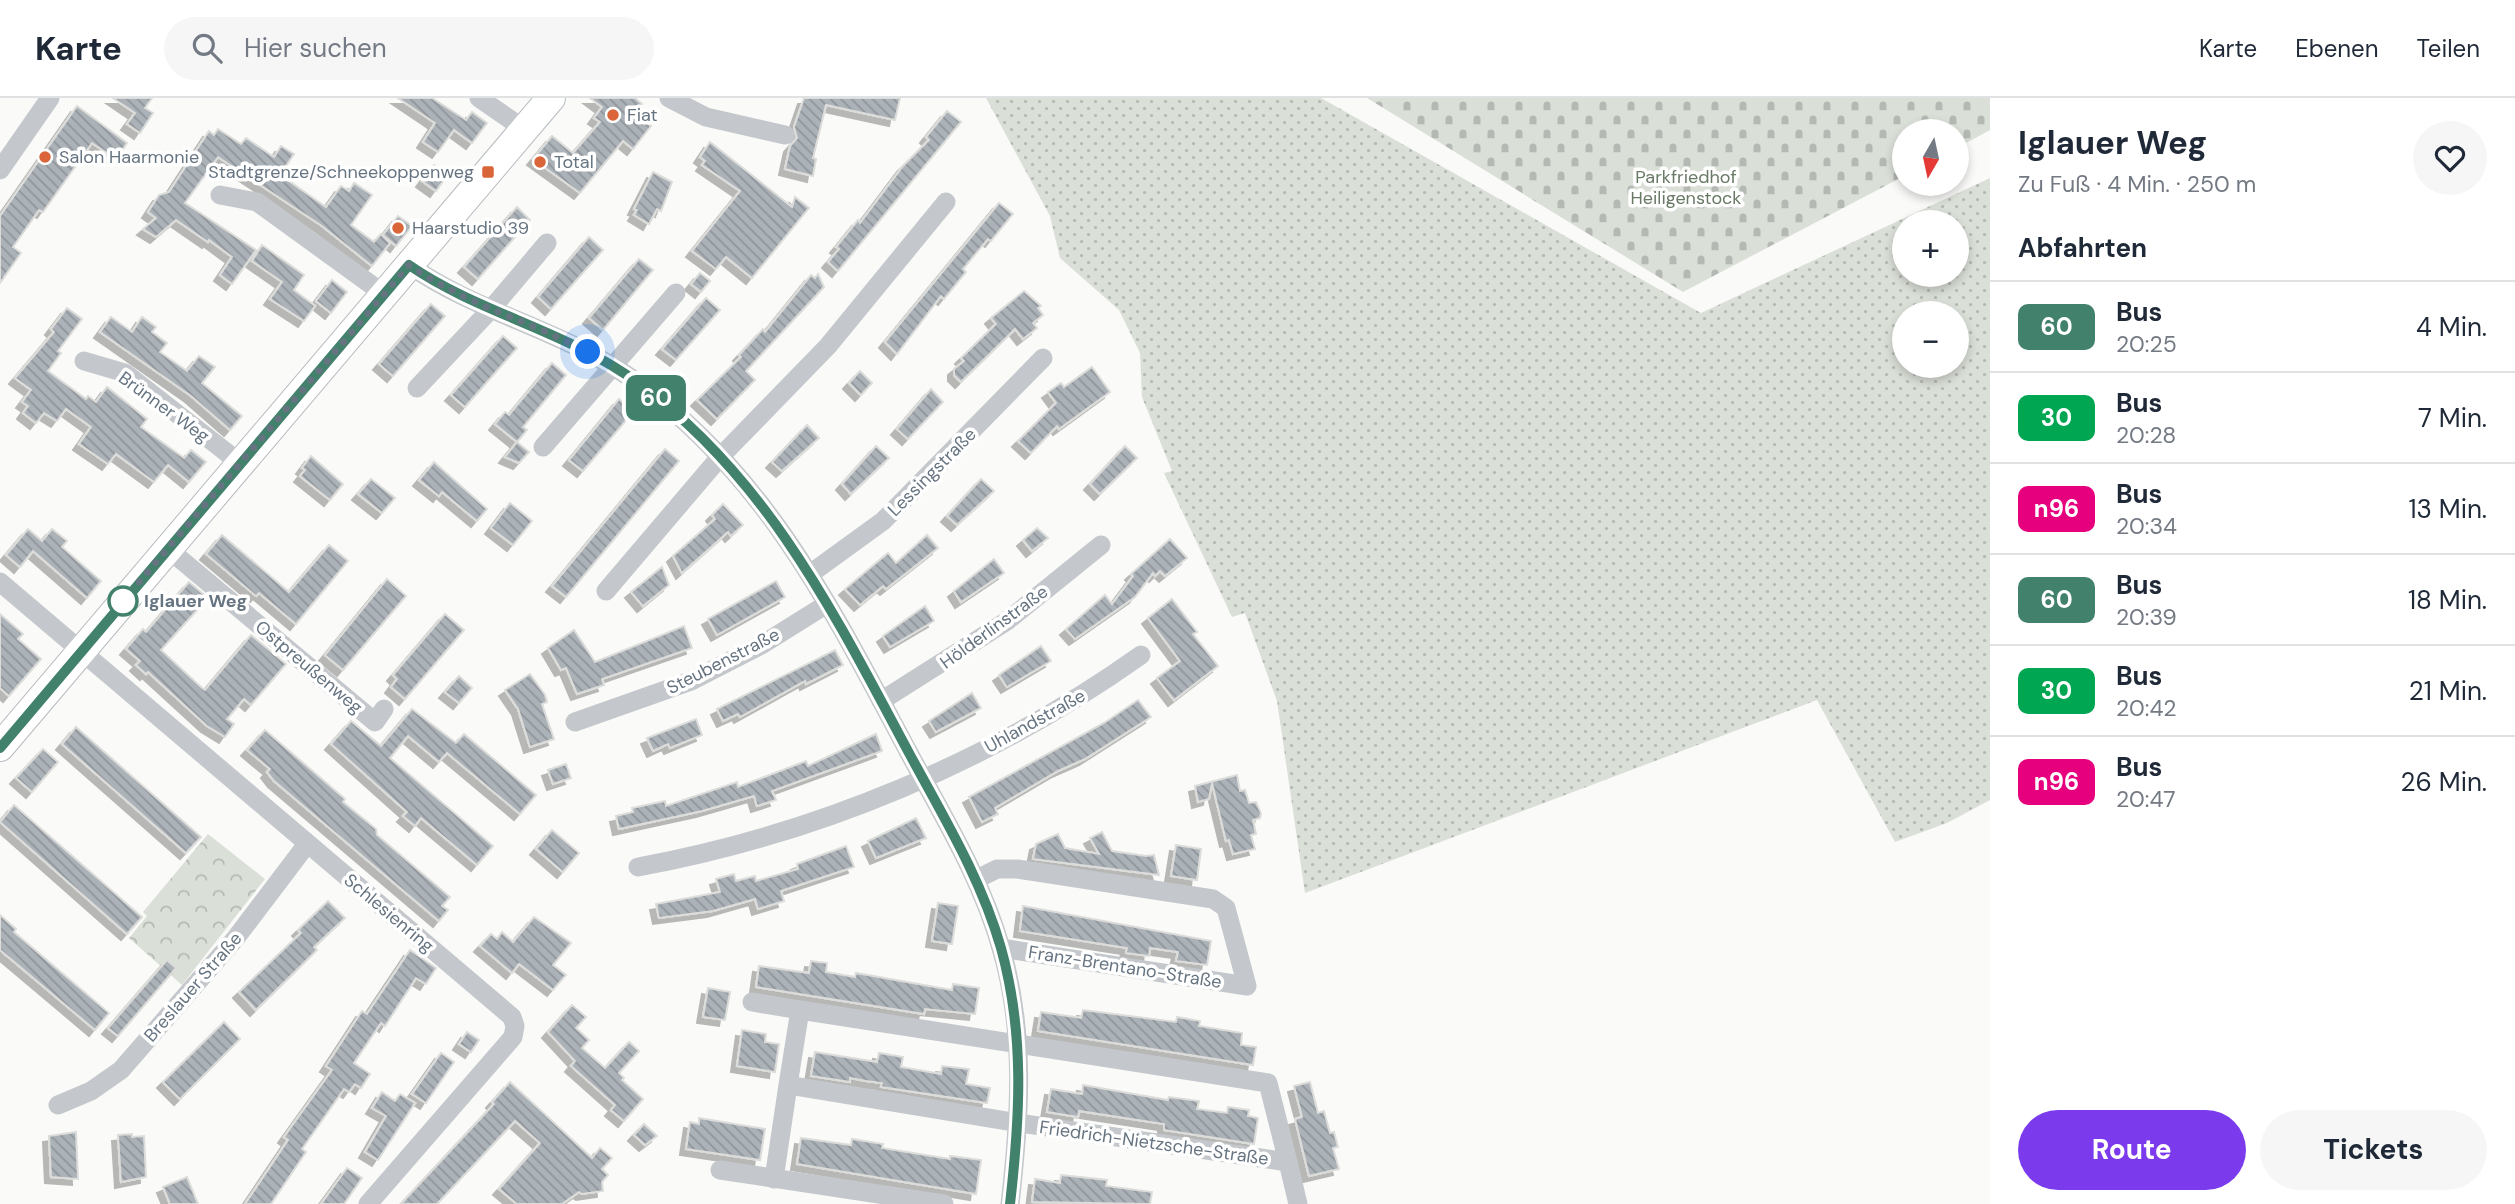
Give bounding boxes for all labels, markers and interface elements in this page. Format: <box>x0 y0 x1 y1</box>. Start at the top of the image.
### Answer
search box <box>164 17 654 80</box>
text: Karte <box>35 27 122 70</box>
icon: search <box>188 29 226 67</box>
text: Hier suchen <box>244 31 387 65</box>
text: Karte <box>2199 33 2257 64</box>
text: Ebenen <box>2295 33 2379 64</box>
text: Teilen <box>2417 33 2480 64</box>
place label: Fiat <box>627 103 658 127</box>
marker: Fiat <box>605 107 621 123</box>
north arrow <box>1892 119 1969 196</box>
map controls <box>1892 119 1969 378</box>
text: Iglauer Weg <box>2018 121 2207 164</box>
button: heart <box>2413 121 2487 195</box>
place label: Salon Haarmonie <box>59 145 199 169</box>
marker: Salon Haarmonie <box>37 149 53 165</box>
place label: Total <box>554 150 594 174</box>
marker: Total <box>532 154 548 170</box>
place label: Stadtgrenze/Schneekoppenweg <box>208 160 474 184</box>
marker: Stadtgrenze/Schneekoppenweg <box>480 164 496 180</box>
park label: Parkfriedhof Heiligenstock <box>1631 165 1741 210</box>
text: Zu Fuß · 4 Min. · 250 m <box>2018 169 2256 199</box>
button: + <box>1892 210 1969 287</box>
place label: Haarstudio 39 <box>412 216 529 240</box>
marker: Haarstudio 39 <box>390 220 406 236</box>
text: Abfahrten <box>2018 231 2147 265</box>
text: Bus <box>2116 295 2162 329</box>
button: − <box>1892 301 1969 378</box>
text: 4 Min. <box>2416 310 2487 344</box>
text: 60 <box>2040 311 2073 342</box>
text: 20:25 <box>2116 329 2177 359</box>
your location <box>570 334 605 369</box>
street label: Brünner Weg <box>114 366 214 448</box>
line badge: 60 <box>624 375 688 421</box>
text: 60 <box>640 382 672 413</box>
text: Bus <box>2116 386 2162 420</box>
text: 7 Min. <box>2418 401 2487 435</box>
text: 30 <box>2041 402 2072 433</box>
text: 20:28 <box>2116 420 2176 450</box>
street label: Lessingstraße <box>882 422 982 522</box>
text: Bus <box>2116 477 2162 511</box>
text: 13 Min. <box>2408 492 2487 526</box>
text: n96 <box>2034 493 2079 524</box>
text: 20:34 <box>2116 511 2177 541</box>
text: Bus <box>2116 568 2162 602</box>
street label: Hölderlinstraße <box>935 580 1053 674</box>
text: 18 Min. <box>2408 583 2487 617</box>
text: 60 <box>2040 584 2073 615</box>
marker: Iglauer Weg <box>108 586 138 616</box>
place label: Iglauer Weg <box>144 589 247 613</box>
text: 20:39 <box>2116 602 2177 632</box>
street label: Ostpreußenweg <box>250 615 368 719</box>
street label: Steubenstraße <box>662 622 784 700</box>
text: Bus <box>2116 659 2162 693</box>
text: 21 Min. <box>2409 674 2487 708</box>
text: 30 <box>2041 675 2072 706</box>
street label: Uhlandstraße <box>980 683 1090 759</box>
text: 20:42 <box>2116 693 2177 723</box>
text: Bus <box>2116 750 2162 784</box>
text: 26 Min. <box>2401 765 2487 799</box>
text: n96 <box>2034 766 2079 797</box>
text: 20:47 <box>2116 784 2176 814</box>
street label: Schlesienring <box>339 868 439 958</box>
street label: Breslauer Straße <box>139 927 247 1047</box>
street label: Franz-Brentano-Straße <box>1027 940 1223 994</box>
button: Route <box>2018 1110 2246 1190</box>
button: Tickets <box>2260 1110 2487 1190</box>
street label: Friedrich-Nietzsche-Straße <box>1038 1115 1270 1171</box>

